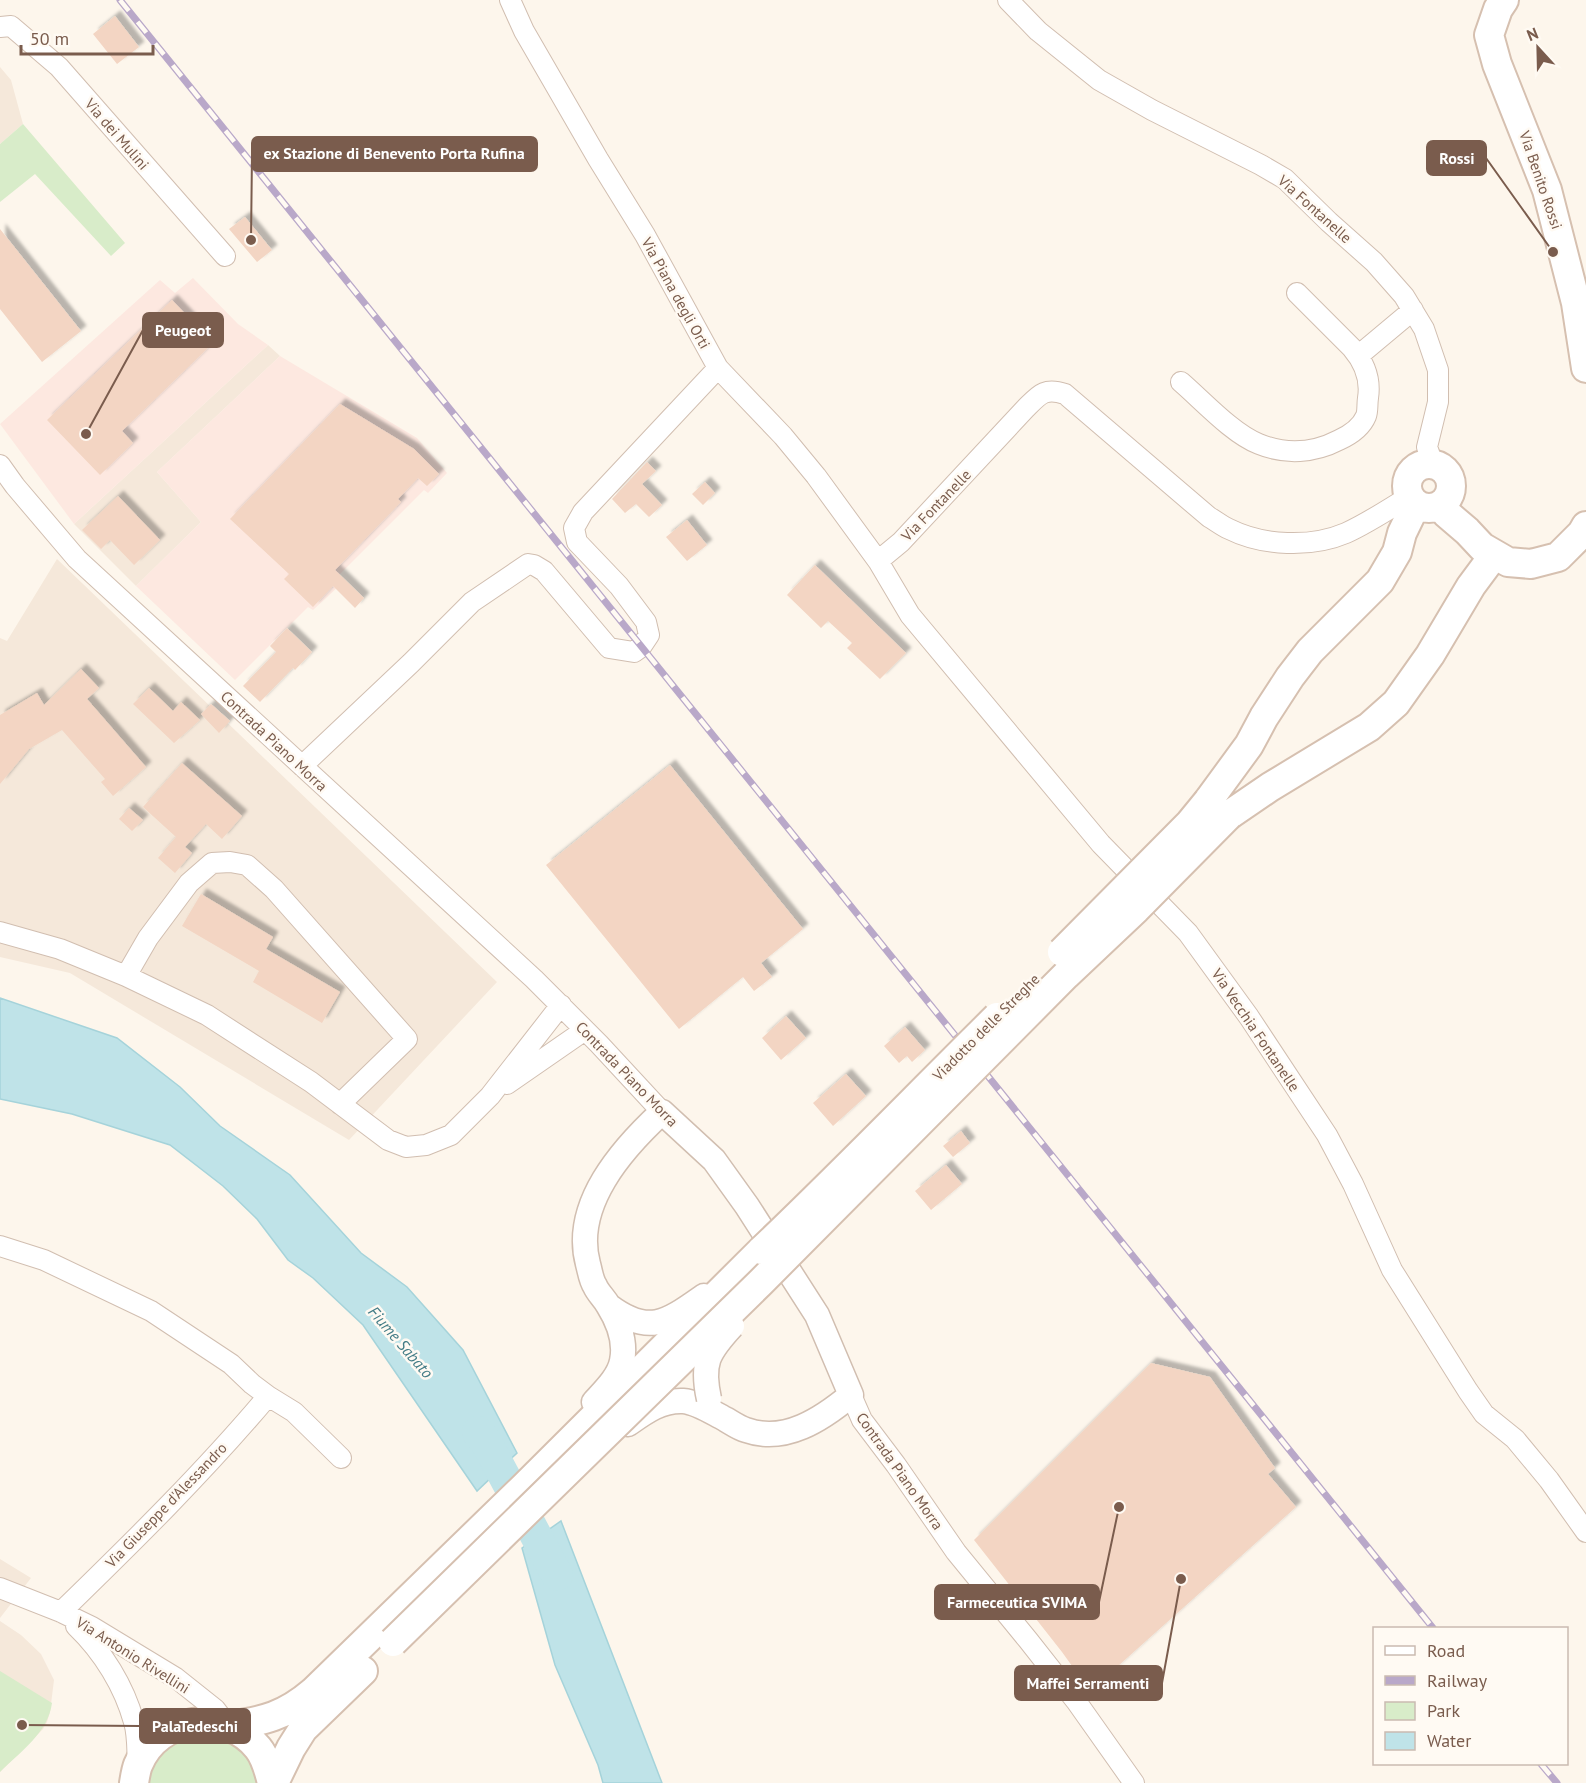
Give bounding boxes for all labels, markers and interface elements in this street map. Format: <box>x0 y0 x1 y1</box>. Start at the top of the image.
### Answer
scale bar <box>21 18 153 56</box>
north arrow <box>1508 18 1568 78</box>
text: N <box>1524 23 1541 45</box>
text: 50 m <box>30 27 69 50</box>
street label: Via dei Mulini <box>80 94 153 174</box>
street label: Via Benito Rossi <box>1515 128 1567 232</box>
callout: ex Stazione di Benevento Porta Rufina <box>252 137 537 171</box>
callout: Rossi <box>1427 141 1486 175</box>
text: ex Stazione di Benevento Porta Rufina <box>263 143 525 163</box>
text: Rossi <box>1439 148 1475 168</box>
street label: Via Fontanelle <box>1273 170 1356 247</box>
street label: Via Piana degli Orti <box>637 233 714 352</box>
callout: Peugeot <box>143 313 223 347</box>
text: Peugeot <box>155 320 211 340</box>
street label: Via Fontanelle <box>896 465 975 546</box>
street label: Contrada Piano Morra <box>217 687 331 795</box>
street label: Via Vecchia Fontanelle <box>1207 964 1304 1095</box>
street label: Viadotto delle Streghe <box>928 969 1044 1085</box>
street label: Contrada Piano Morra <box>572 1017 682 1131</box>
water label: Fiume Sabato <box>364 1302 438 1382</box>
street label: Contrada Piano Morra <box>852 1409 948 1533</box>
street label: Via Giuseppe d'Alessandro <box>101 1438 231 1572</box>
callout: Farmeceutica SVIMA <box>935 1585 1099 1619</box>
text: Farmeceutica SVIMA <box>947 1592 1087 1612</box>
street label: Via Antonio Rivellini <box>72 1612 193 1698</box>
legend <box>1373 1627 1568 1765</box>
text: Road <box>1427 1639 1465 1662</box>
callout: Maffei Serramenti <box>1015 1666 1162 1700</box>
text: Railway <box>1427 1669 1488 1692</box>
text: Maffei Serramenti <box>1027 1673 1149 1693</box>
text: Park <box>1427 1699 1460 1722</box>
callout: PalaTedeschi <box>140 1709 250 1743</box>
text: PalaTedeschi <box>152 1716 238 1736</box>
text: Water <box>1427 1729 1471 1752</box>

